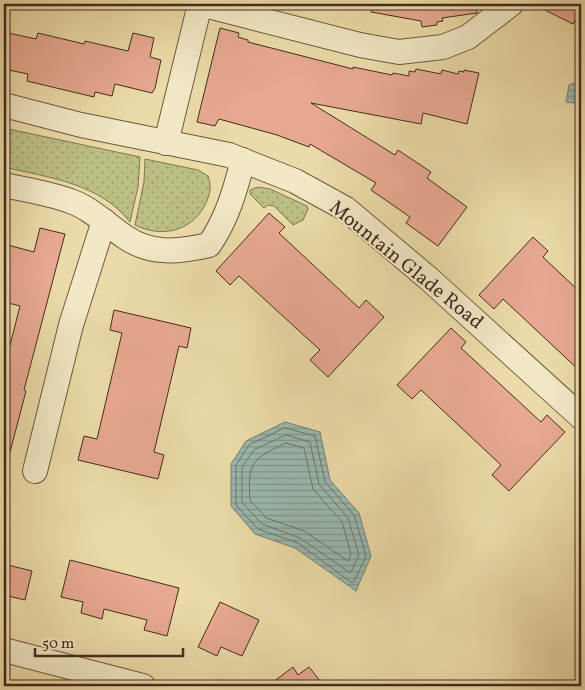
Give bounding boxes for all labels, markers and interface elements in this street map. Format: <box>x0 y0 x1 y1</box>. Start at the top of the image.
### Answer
street label: Mountain Glade Road <box>323 194 489 337</box>
scale bar <box>35 625 182 657</box>
text: 50 m <box>42 634 74 655</box>

